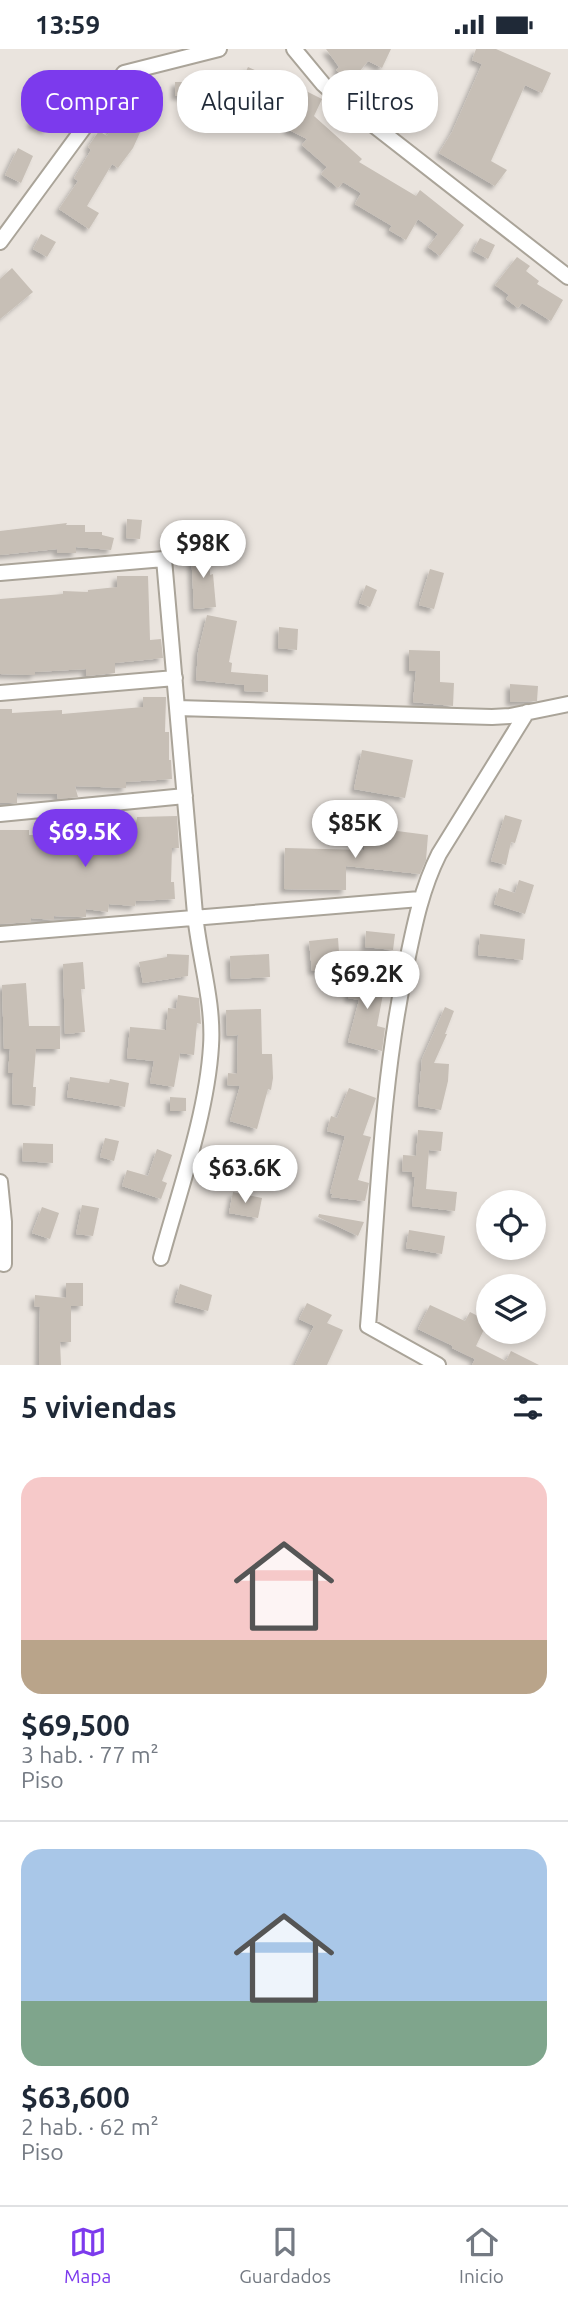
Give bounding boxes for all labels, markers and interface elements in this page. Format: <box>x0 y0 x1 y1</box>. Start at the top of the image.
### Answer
text: 13:59 <box>35 10 100 39</box>
chip: Comprar <box>21 70 163 133</box>
chip: Alquilar <box>177 70 308 133</box>
chip: Filtros <box>322 70 438 133</box>
pin: $98K <box>162 521 244 580</box>
text: $98K <box>176 530 230 555</box>
pin: $85K <box>314 801 396 860</box>
pin: $69.5K <box>28 809 142 869</box>
text: $85K <box>328 810 382 835</box>
text: $69.5K <box>49 819 121 844</box>
pin: $69.2K <box>310 951 424 1011</box>
text: $69.2K <box>331 961 403 986</box>
pin: $63.6K <box>188 1145 302 1205</box>
text: $63.6K <box>209 1155 281 1180</box>
map controls <box>476 1190 546 1344</box>
button: locate <box>476 1190 546 1260</box>
button: layers <box>476 1274 546 1344</box>
icon: filters <box>509 1388 547 1426</box>
text: 5 viviendas <box>21 1390 177 1424</box>
icon: home <box>221 1523 347 1649</box>
text: $69,500 <box>21 1708 130 1742</box>
text: 3 hab. · 77 m² <box>21 1742 159 1767</box>
text: Piso <box>21 1767 64 1792</box>
icon: home <box>221 1895 347 2021</box>
text: $63,600 <box>21 2080 130 2114</box>
text: 2 hab. · 62 m² <box>21 2114 159 2139</box>
text: Piso <box>21 2139 64 2164</box>
tab: Mapa <box>64 2223 111 2287</box>
tab: Guardados <box>239 2223 331 2287</box>
tab: Inicio <box>459 2223 504 2287</box>

